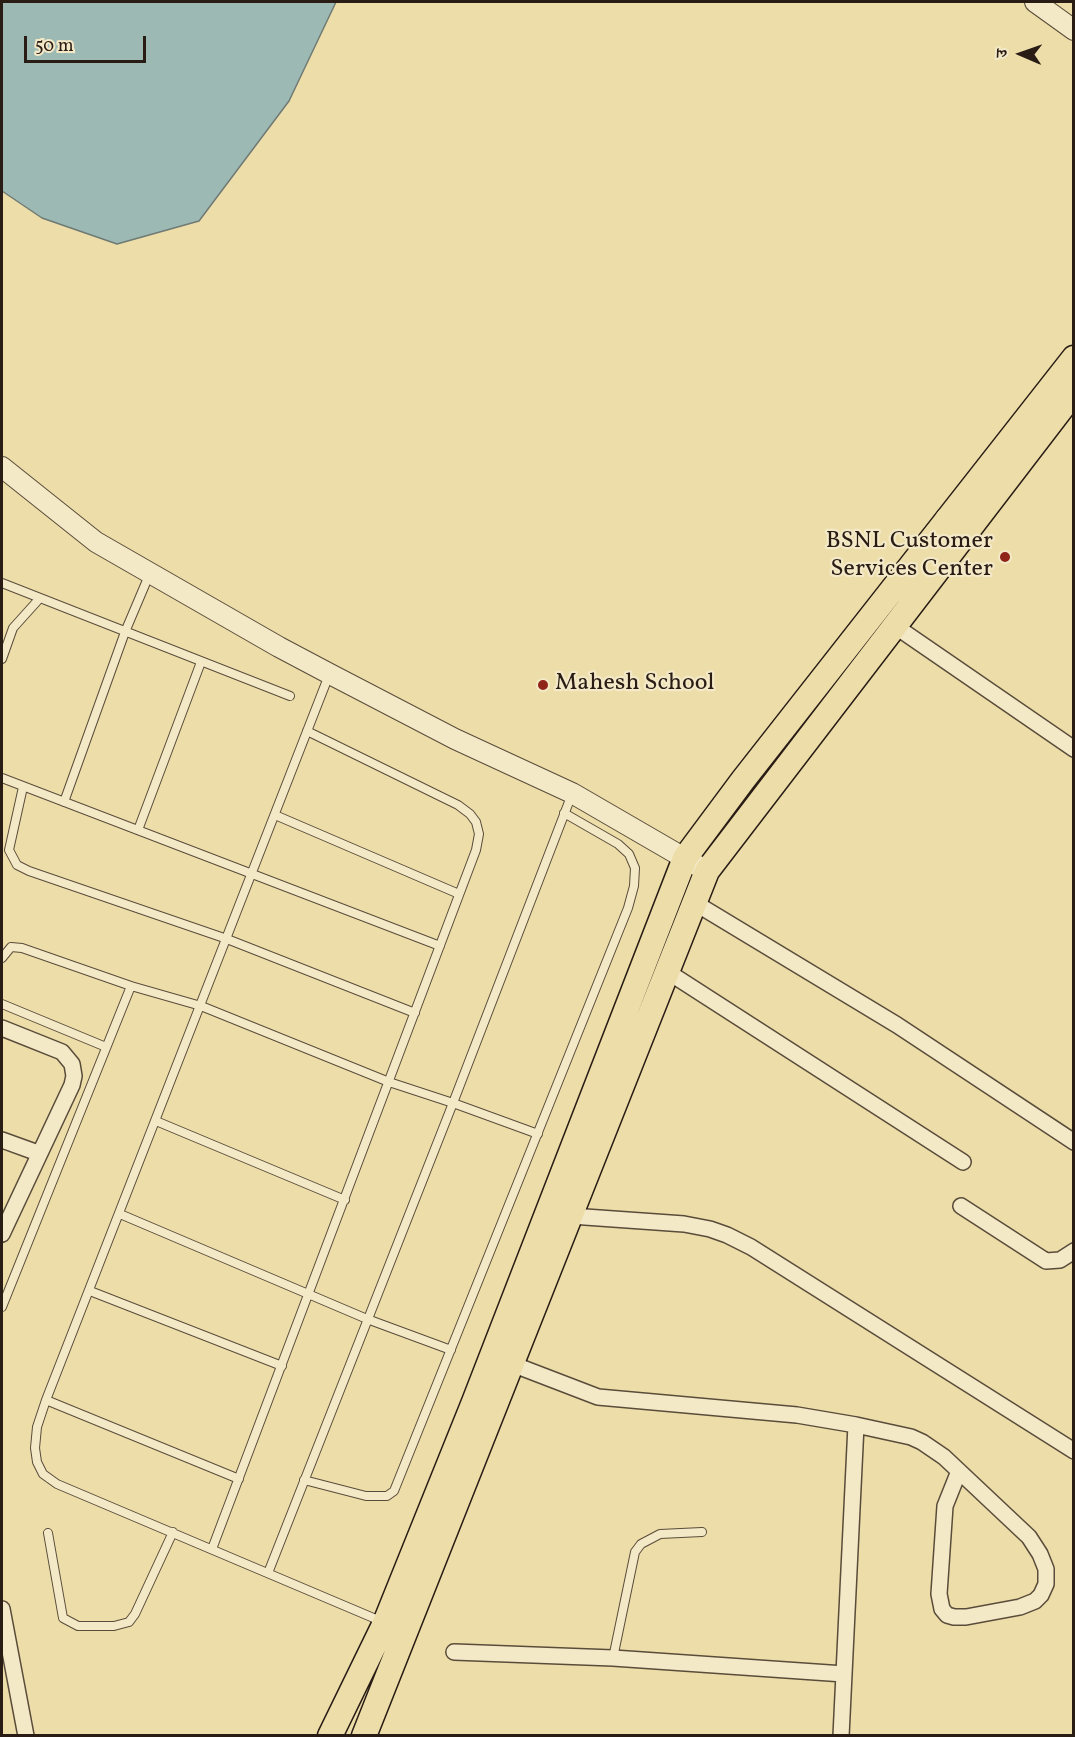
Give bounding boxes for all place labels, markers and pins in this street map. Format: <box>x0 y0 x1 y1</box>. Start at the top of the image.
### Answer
place label: BSNL Customer Services Center <box>826 529 993 585</box>
marker: BSNL Customer Services Center <box>998 550 1012 564</box>
place label: Mahesh School <box>555 671 715 699</box>
marker: Mahesh School <box>536 678 550 692</box>

